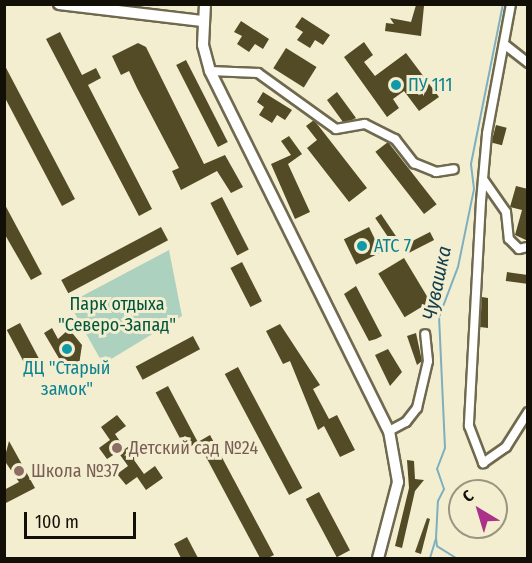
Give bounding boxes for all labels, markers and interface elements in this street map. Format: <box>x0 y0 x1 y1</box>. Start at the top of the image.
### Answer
place label: ПУ 111 <box>408 74 452 96</box>
marker: ПУ 111 <box>389 78 403 92</box>
place label: АТС 7 <box>374 235 411 257</box>
marker: АТС 7 <box>355 239 369 253</box>
water label: Чувашка <box>417 244 457 322</box>
park label: Парк отдыха "Северо-Запад" <box>58 294 176 336</box>
marker: ДЦ "Старый замок" <box>60 342 74 356</box>
place label: ДЦ "Старый замок" <box>24 358 110 400</box>
place label: Детский сад №24 <box>129 437 258 459</box>
marker: Детский сад №24 <box>110 441 124 455</box>
place label: Школа №37 <box>31 460 119 482</box>
marker: Школа №37 <box>12 464 26 478</box>
north arrow <box>448 479 508 539</box>
text: С <box>459 486 477 506</box>
scale bar <box>27 500 140 538</box>
text: 100 m <box>35 511 79 533</box>

